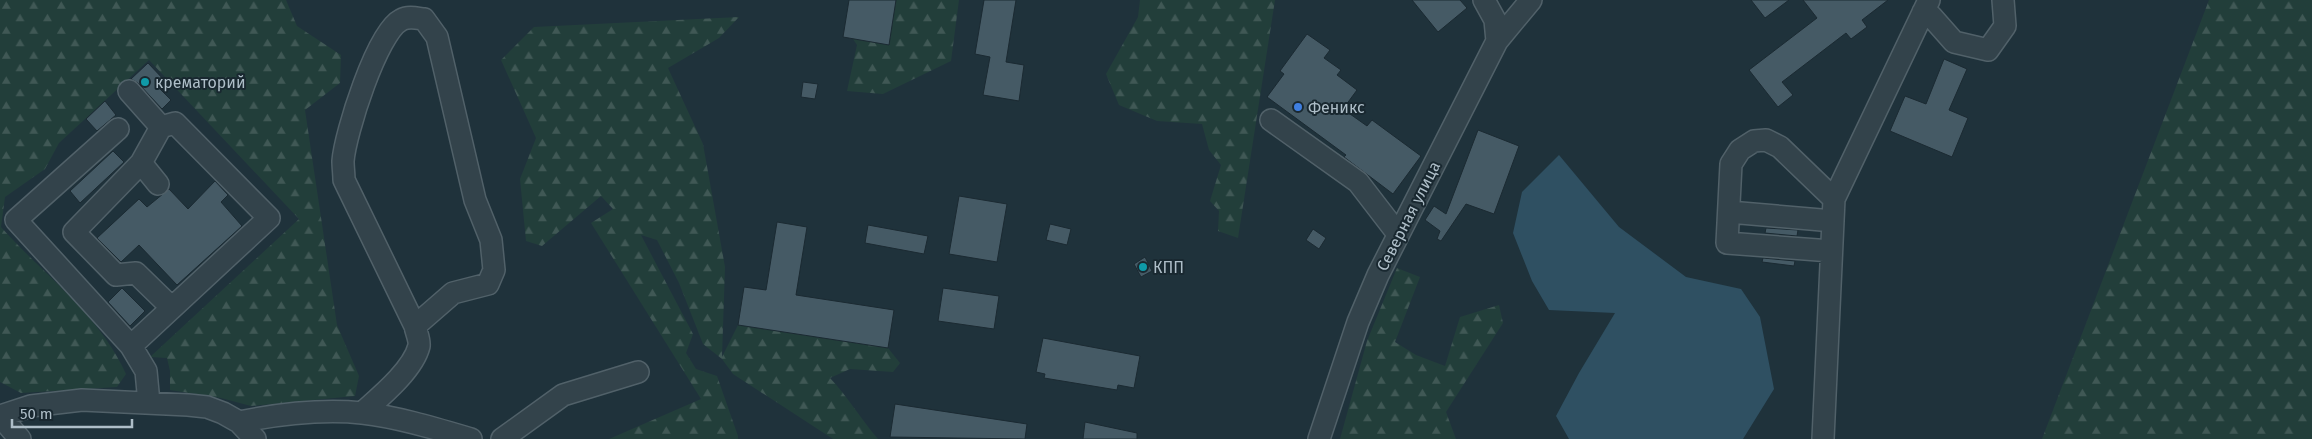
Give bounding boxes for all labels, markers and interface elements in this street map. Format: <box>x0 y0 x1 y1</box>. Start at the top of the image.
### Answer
place label: крематорий <box>155 73 246 92</box>
marker: крематорий <box>139 76 151 88</box>
place label: Феникс <box>1308 98 1365 117</box>
marker: Феникс <box>1292 101 1304 113</box>
street label: Северная улица <box>1373 158 1444 274</box>
place label: КПП <box>1153 258 1184 277</box>
marker: КПП <box>1137 261 1149 273</box>
scale bar <box>12 396 132 428</box>
text: 50 m <box>20 405 53 423</box>

